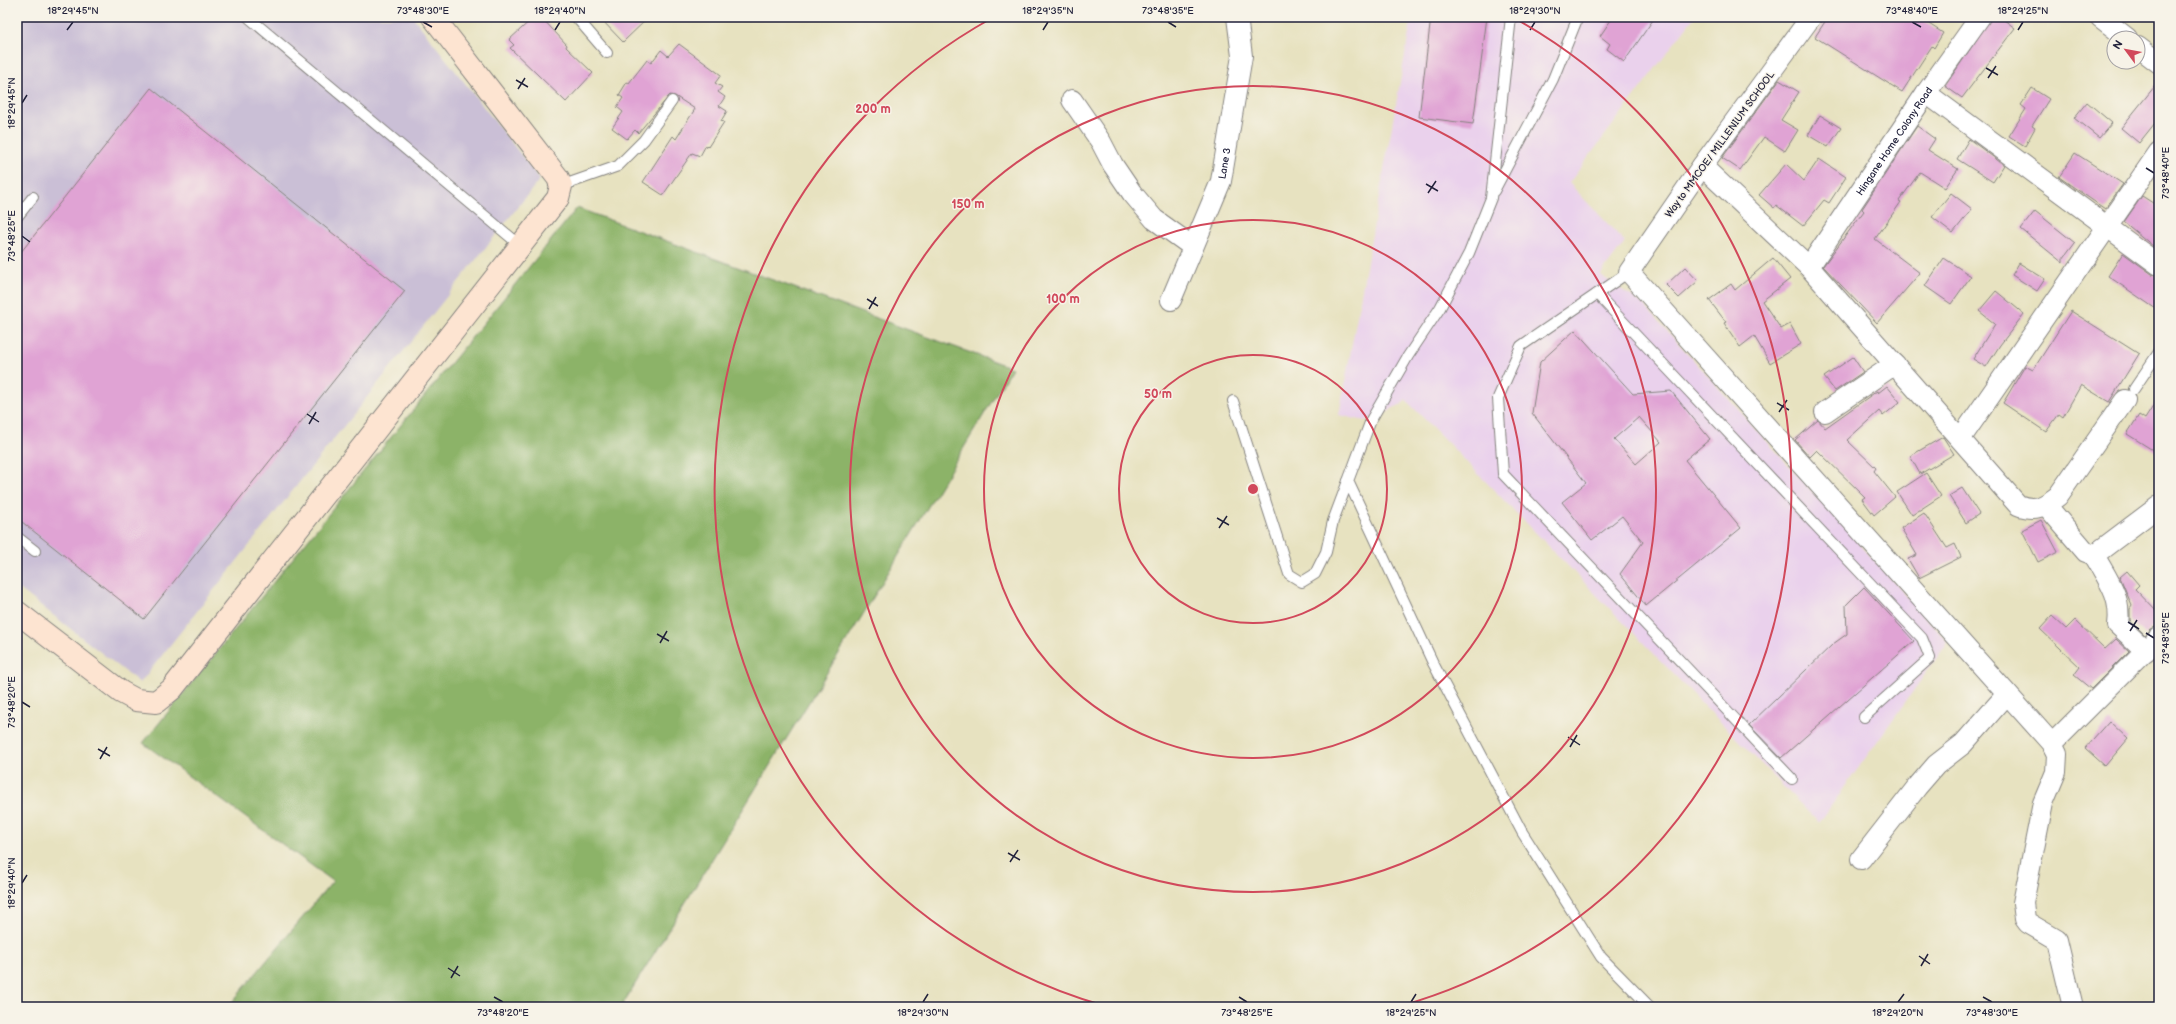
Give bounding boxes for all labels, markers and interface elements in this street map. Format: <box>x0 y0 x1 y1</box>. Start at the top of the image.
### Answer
text: 18°29'45"N <box>47 5 99 17</box>
text: 73°48'30"E <box>397 5 449 17</box>
text: 18°29'40"N <box>534 5 586 17</box>
text: 18°29'35"N <box>1022 5 1074 17</box>
text: 73°48'35"E <box>1142 5 1194 17</box>
text: 18°29'30"N <box>1509 5 1561 17</box>
text: 73°48'40"E <box>1886 5 1938 17</box>
text: 18°29'25"N <box>1997 5 2049 17</box>
north arrow <box>2106 30 2146 70</box>
text: N <box>2110 38 2126 52</box>
street label: Way to MMCOE/ MILLENIUM SCHOOL <box>1663 69 1777 220</box>
text: 18°29'45"N <box>6 77 18 129</box>
street label: Hingane Home Colony Road <box>1854 85 1936 198</box>
text: 200 m <box>855 102 891 117</box>
street label: Lane 3 <box>1216 147 1233 180</box>
text: 73°48'40"E <box>2160 147 2172 199</box>
text: 150 m <box>952 197 984 212</box>
text: 73°48'25"E <box>6 210 18 262</box>
text: 100 m <box>1046 292 1080 307</box>
text: 50 m <box>1144 387 1172 402</box>
centre of rings <box>1246 482 1260 496</box>
text: 73°48'35"E <box>2160 612 2172 664</box>
text: 73°48'20"E <box>6 676 18 728</box>
text: 18°29'40"N <box>6 857 18 909</box>
text: 73°48'20"E <box>477 1007 529 1019</box>
text: 18°29'30"N <box>897 1007 949 1019</box>
text: 73°48'25"E <box>1221 1007 1273 1019</box>
text: 18°29'25"N <box>1385 1007 1437 1019</box>
text: 18°29'20"N <box>1872 1007 1924 1019</box>
text: 73°48'30"E <box>1966 1007 2018 1019</box>

